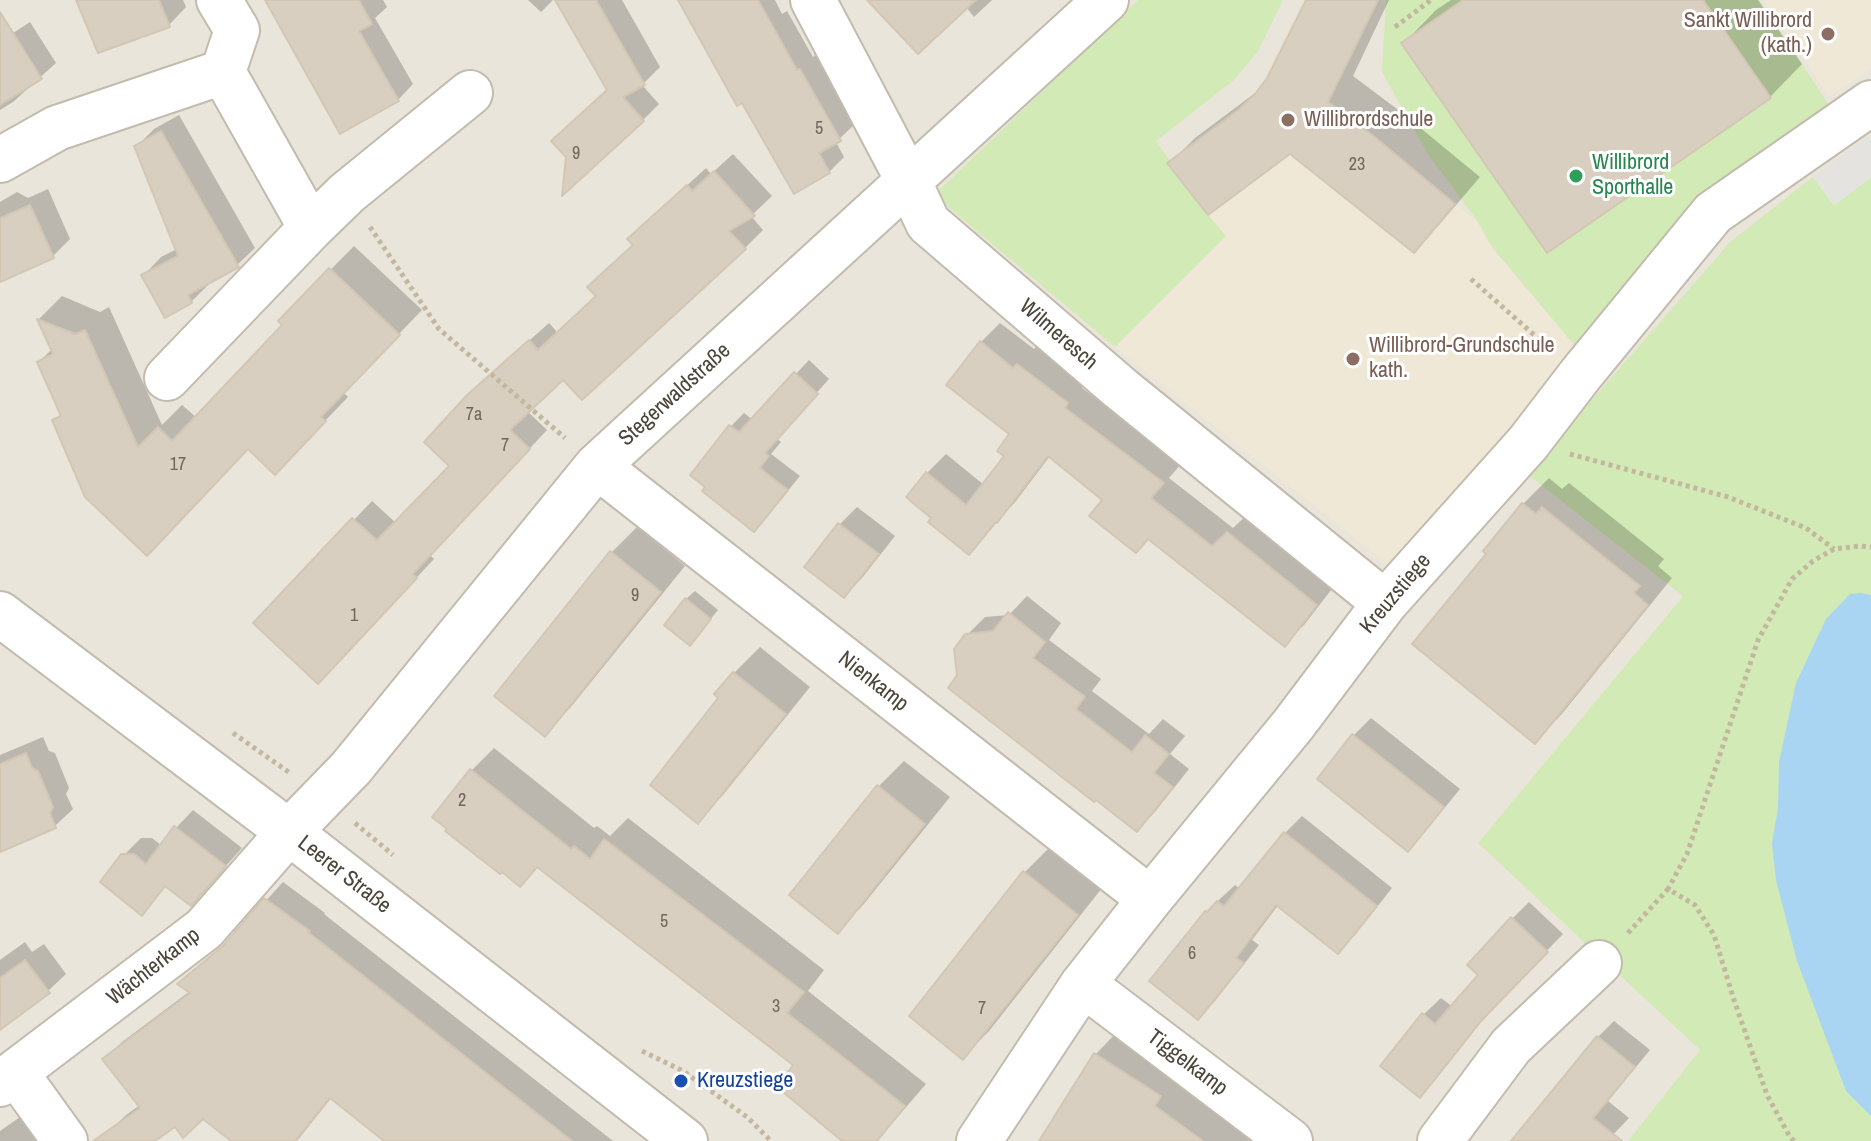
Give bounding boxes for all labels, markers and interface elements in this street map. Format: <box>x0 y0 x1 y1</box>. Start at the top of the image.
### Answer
place label: Sankt Willibrord (kath.) <box>1684 8 1812 60</box>
marker: Sankt Willibrord (kath.) <box>1819 25 1837 43</box>
place label: Willibrordschule <box>1304 107 1433 133</box>
marker: Willibrordschule <box>1279 111 1297 129</box>
house number: 5 <box>815 118 823 140</box>
house number: 9 <box>572 143 580 165</box>
place label: Willibrord Sporthalle <box>1592 150 1673 202</box>
house number: 23 <box>1349 154 1365 176</box>
marker: Willibrord Sporthalle <box>1567 167 1585 185</box>
street label: Wilmeresch <box>1013 294 1103 376</box>
place label: Willibrord-Grundschule kath. <box>1369 333 1554 384</box>
street label: Stegerwaldstraße <box>614 338 736 452</box>
marker: Willibrord-Grundschule kath. <box>1344 350 1362 368</box>
house number: 7a <box>466 404 482 426</box>
house number: 7 <box>501 435 509 457</box>
house number: 17 <box>170 454 186 476</box>
street label: Kreuzstiege <box>1355 549 1437 639</box>
house number: 9 <box>631 585 639 607</box>
house number: 1 <box>350 605 358 627</box>
street label: Nienkamp <box>832 646 914 718</box>
house number: 2 <box>458 790 466 812</box>
street label: Leerer Straße <box>292 830 396 920</box>
house number: 5 <box>660 911 668 933</box>
street label: Wächterkamp <box>102 923 206 1011</box>
house number: 6 <box>1188 943 1196 965</box>
house number: 3 <box>772 996 780 1018</box>
house number: 7 <box>978 998 986 1020</box>
street label: Tiggelkamp <box>1142 1024 1232 1102</box>
place label: Kreuzstiege <box>697 1068 793 1094</box>
marker: Kreuzstiege <box>672 1072 690 1090</box>

